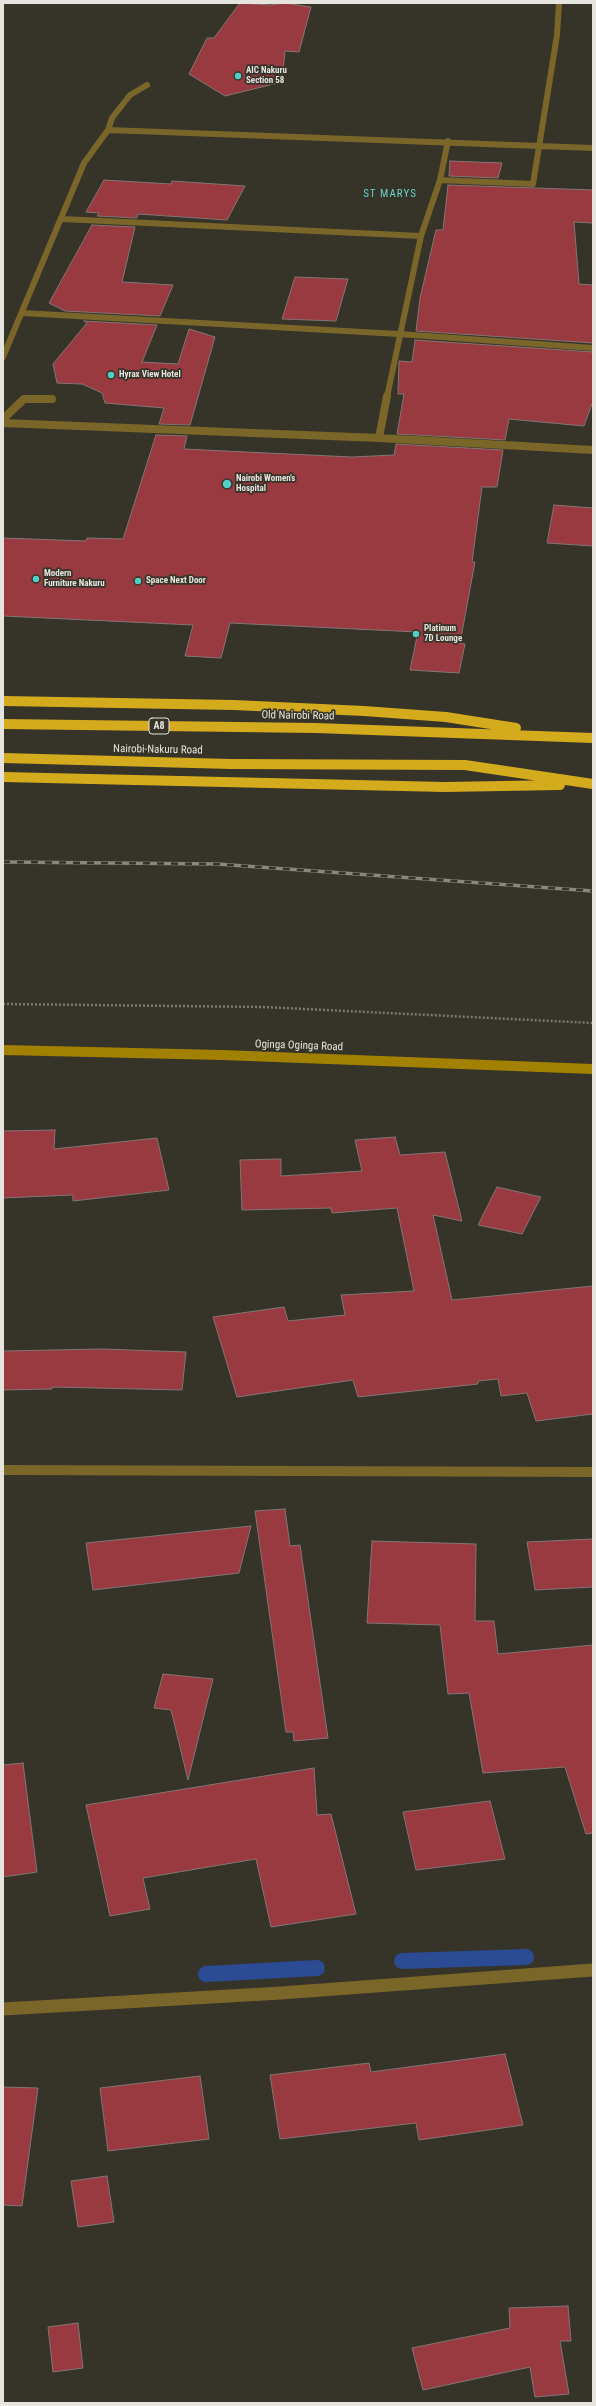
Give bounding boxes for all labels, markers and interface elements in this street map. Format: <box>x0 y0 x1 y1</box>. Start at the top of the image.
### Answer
place label: AIC Nakuru Section 58 <box>246 66 287 87</box>
marker: AIC Nakuru Section 58 <box>233 71 243 81</box>
district label: ST MARYS <box>363 187 417 201</box>
marker: Hyrax View Hotel <box>106 370 116 380</box>
place label: Hyrax View Hotel <box>119 370 181 380</box>
place label: Nairobi Women's Hospital <box>236 474 295 495</box>
marker: Nairobi Women's Hospital <box>221 478 233 490</box>
place label: Modern Furniture Nakuru <box>44 569 105 590</box>
marker: Modern Furniture Nakuru <box>31 574 41 584</box>
marker: Space Next Door <box>133 576 143 586</box>
place label: Space Next Door <box>146 576 206 586</box>
place label: Platinum 7D Lounge <box>424 624 462 645</box>
marker: Platinum 7D Lounge <box>411 629 421 639</box>
street label: Old Nairobi Road <box>261 709 335 723</box>
road number: A8 <box>149 718 169 734</box>
street label: Nairobi-Nakuru Road <box>113 743 203 757</box>
street label: Oginga Oginga Road <box>255 1038 343 1054</box>

